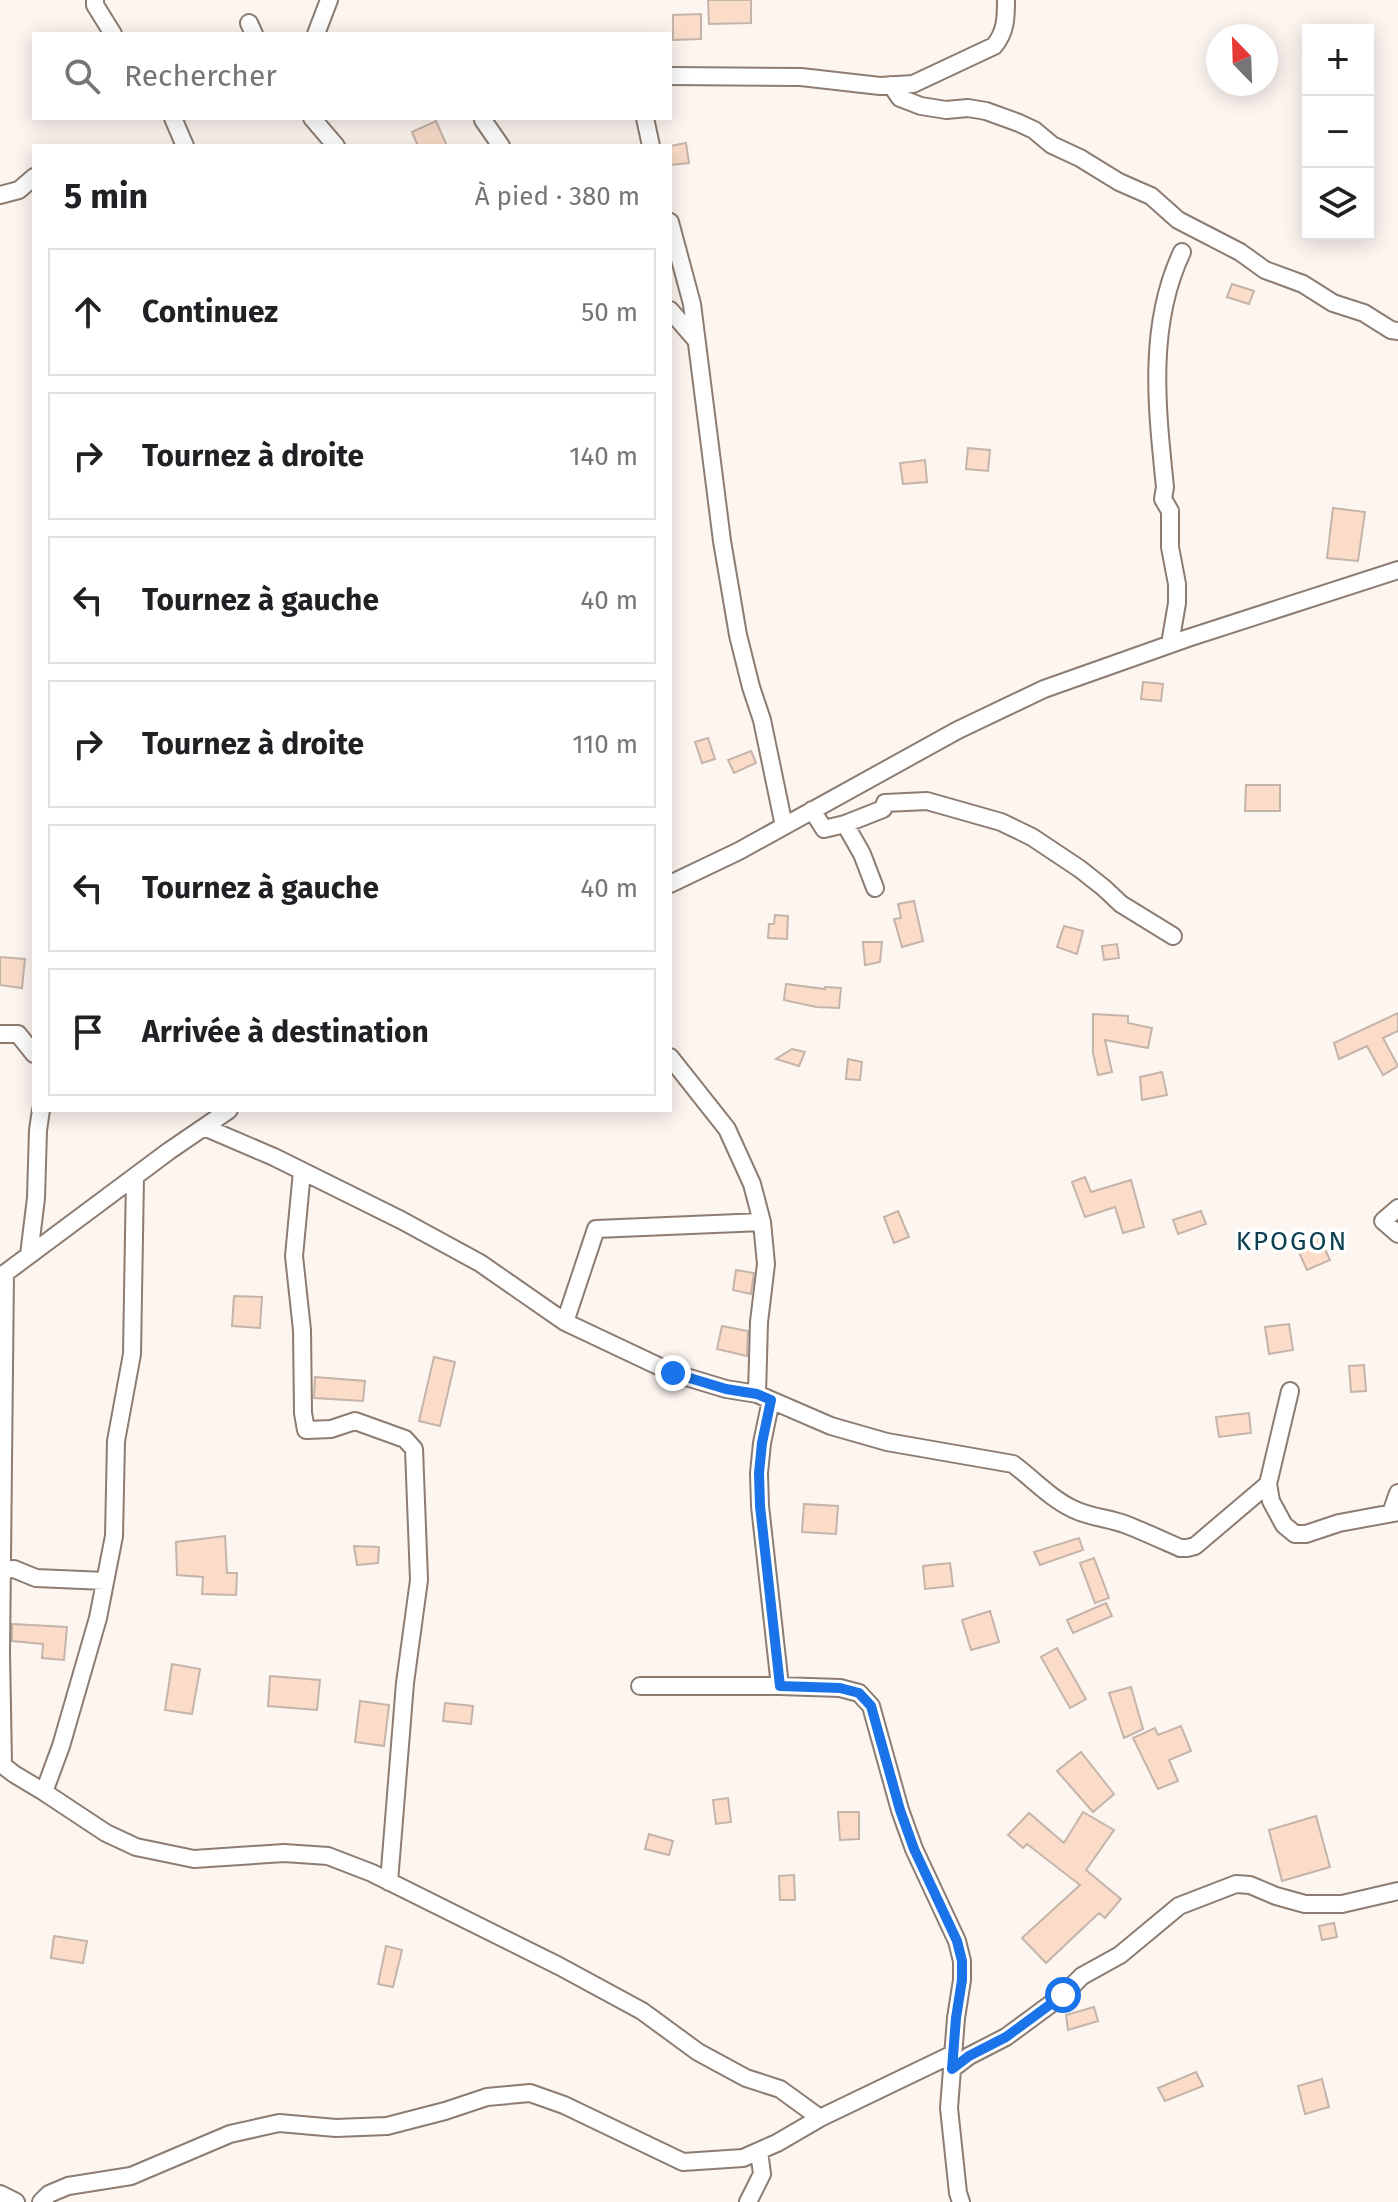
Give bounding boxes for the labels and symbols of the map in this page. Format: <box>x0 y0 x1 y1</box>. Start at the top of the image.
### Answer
north arrow <box>1206 24 1278 96</box>
district label: KPOGON <box>1236 1226 1348 1257</box>
route end <box>655 1355 691 1391</box>
route start <box>1045 1977 1081 2013</box>

